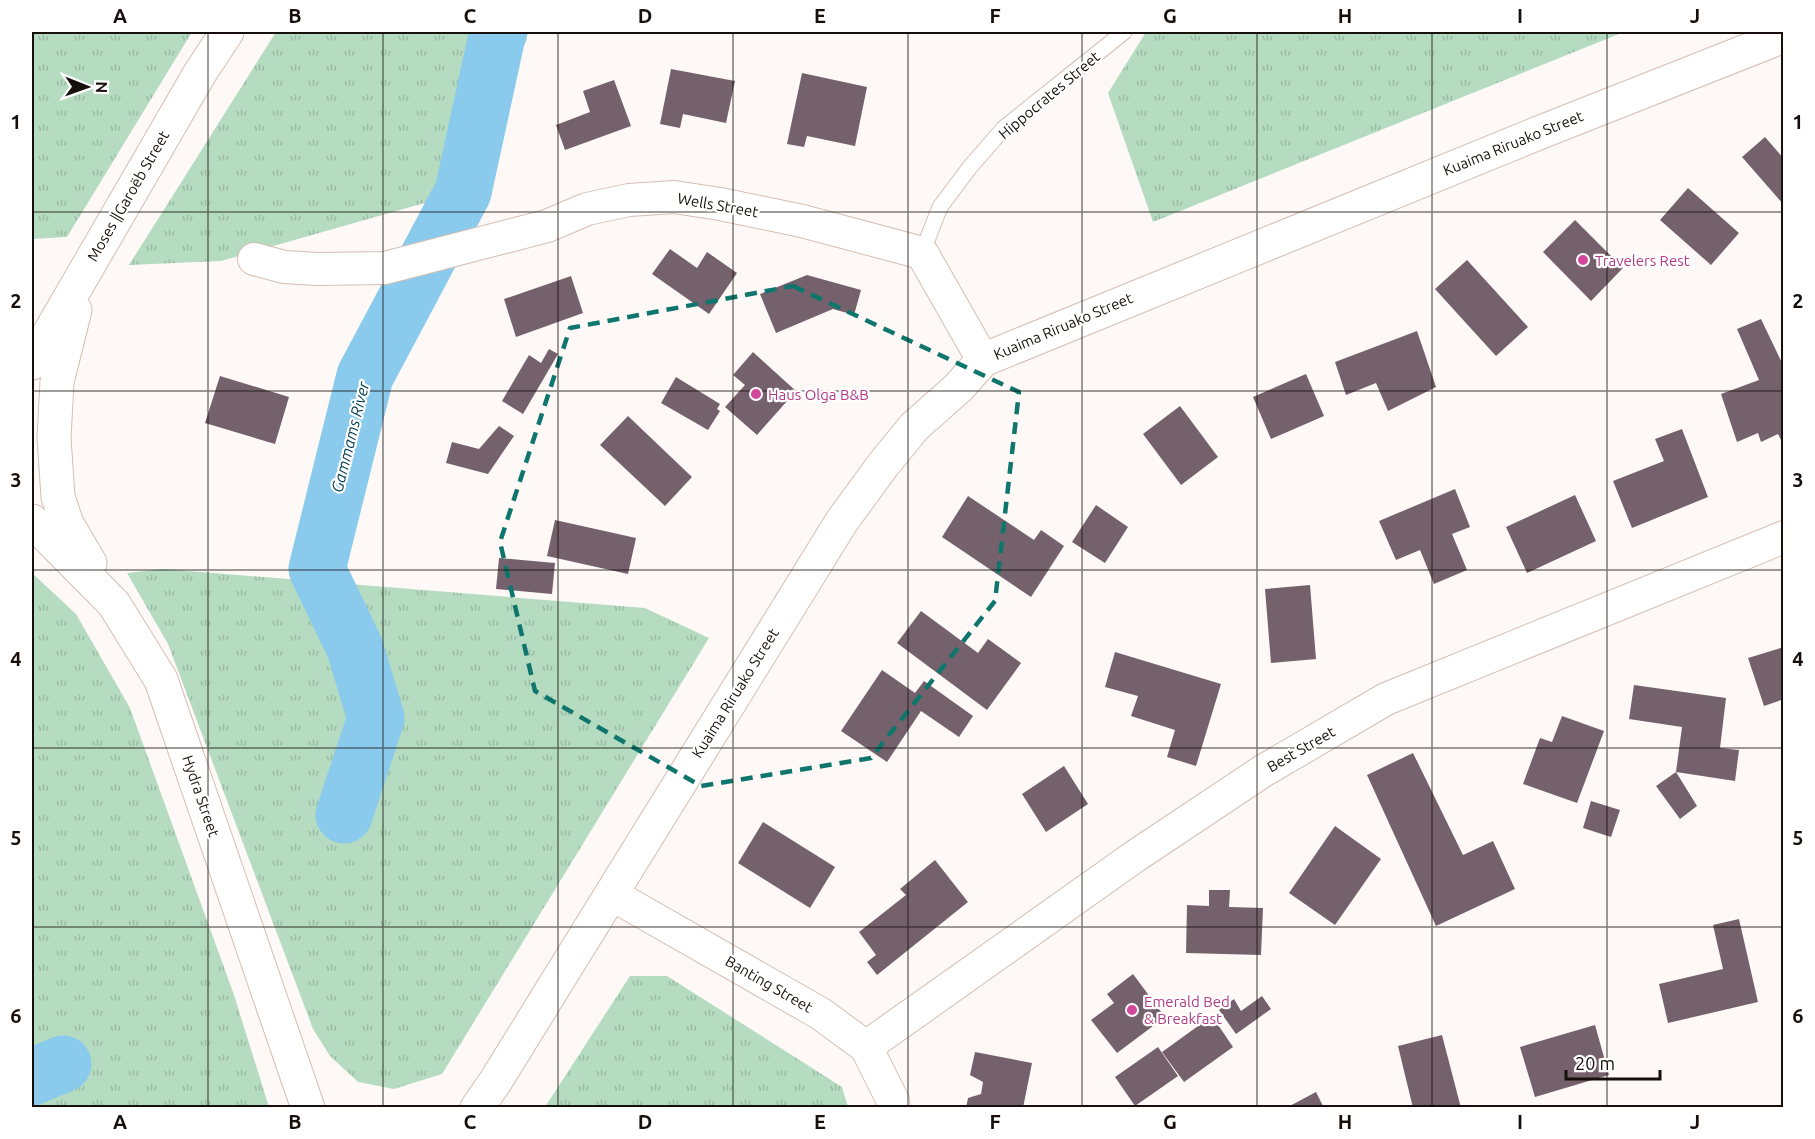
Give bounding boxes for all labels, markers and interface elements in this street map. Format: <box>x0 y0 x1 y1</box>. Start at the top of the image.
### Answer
text: A <box>113 4 127 27</box>
text: B <box>288 4 302 27</box>
text: C <box>464 4 477 27</box>
text: D <box>638 4 652 27</box>
text: E <box>814 4 826 27</box>
text: F <box>989 4 1001 27</box>
text: G <box>1163 4 1177 27</box>
text: H <box>1338 4 1352 27</box>
text: I <box>1517 4 1523 27</box>
text: J <box>1690 4 1700 27</box>
street label: Hippocrates Street <box>995 48 1103 142</box>
north arrow <box>57 57 117 117</box>
text: N <box>93 81 111 93</box>
street label: Kuaima Riruako Street <box>1441 107 1586 179</box>
text: 1 <box>10 110 22 133</box>
text: 1 <box>1792 110 1804 133</box>
street label: Moses ǁGaroëb Street <box>84 128 172 264</box>
street label: Wells Street <box>676 190 760 220</box>
place label: Travelers Rest <box>1595 252 1690 269</box>
marker: Travelers Rest <box>1576 253 1590 267</box>
text: 2 <box>10 289 22 312</box>
street label: Kuaima Riruako Street <box>991 289 1135 363</box>
text: 2 <box>1792 289 1804 312</box>
water label: Gammams River <box>328 379 373 494</box>
place label: Haus Olga B&B <box>768 386 869 403</box>
marker: Haus Olga B&B <box>749 387 763 401</box>
text: 3 <box>10 468 22 491</box>
text: 3 <box>1792 468 1804 491</box>
street label: Kuaima Riruako Street <box>688 625 782 761</box>
text: 4 <box>10 647 22 670</box>
text: 4 <box>1792 647 1804 670</box>
street label: Best Street <box>1264 723 1338 775</box>
street label: Hydra Street <box>179 753 223 839</box>
text: 5 <box>10 826 22 849</box>
text: 5 <box>1792 826 1804 849</box>
street label: Banting Street <box>722 952 816 1016</box>
place label: Emerald Bed & Breakfast <box>1144 993 1230 1027</box>
marker: Emerald Bed & Breakfast <box>1125 1003 1139 1017</box>
text: 6 <box>10 1004 22 1027</box>
text: 6 <box>1792 1004 1804 1027</box>
scale bar <box>1566 1043 1660 1081</box>
text: 20 m <box>1575 1053 1615 1073</box>
text: A <box>113 1110 127 1133</box>
text: B <box>288 1110 302 1133</box>
text: C <box>464 1110 477 1133</box>
text: D <box>638 1110 652 1133</box>
text: E <box>814 1110 826 1133</box>
text: F <box>989 1110 1001 1133</box>
text: G <box>1163 1110 1177 1133</box>
text: H <box>1338 1110 1352 1133</box>
text: I <box>1517 1110 1523 1133</box>
text: J <box>1690 1110 1700 1133</box>

